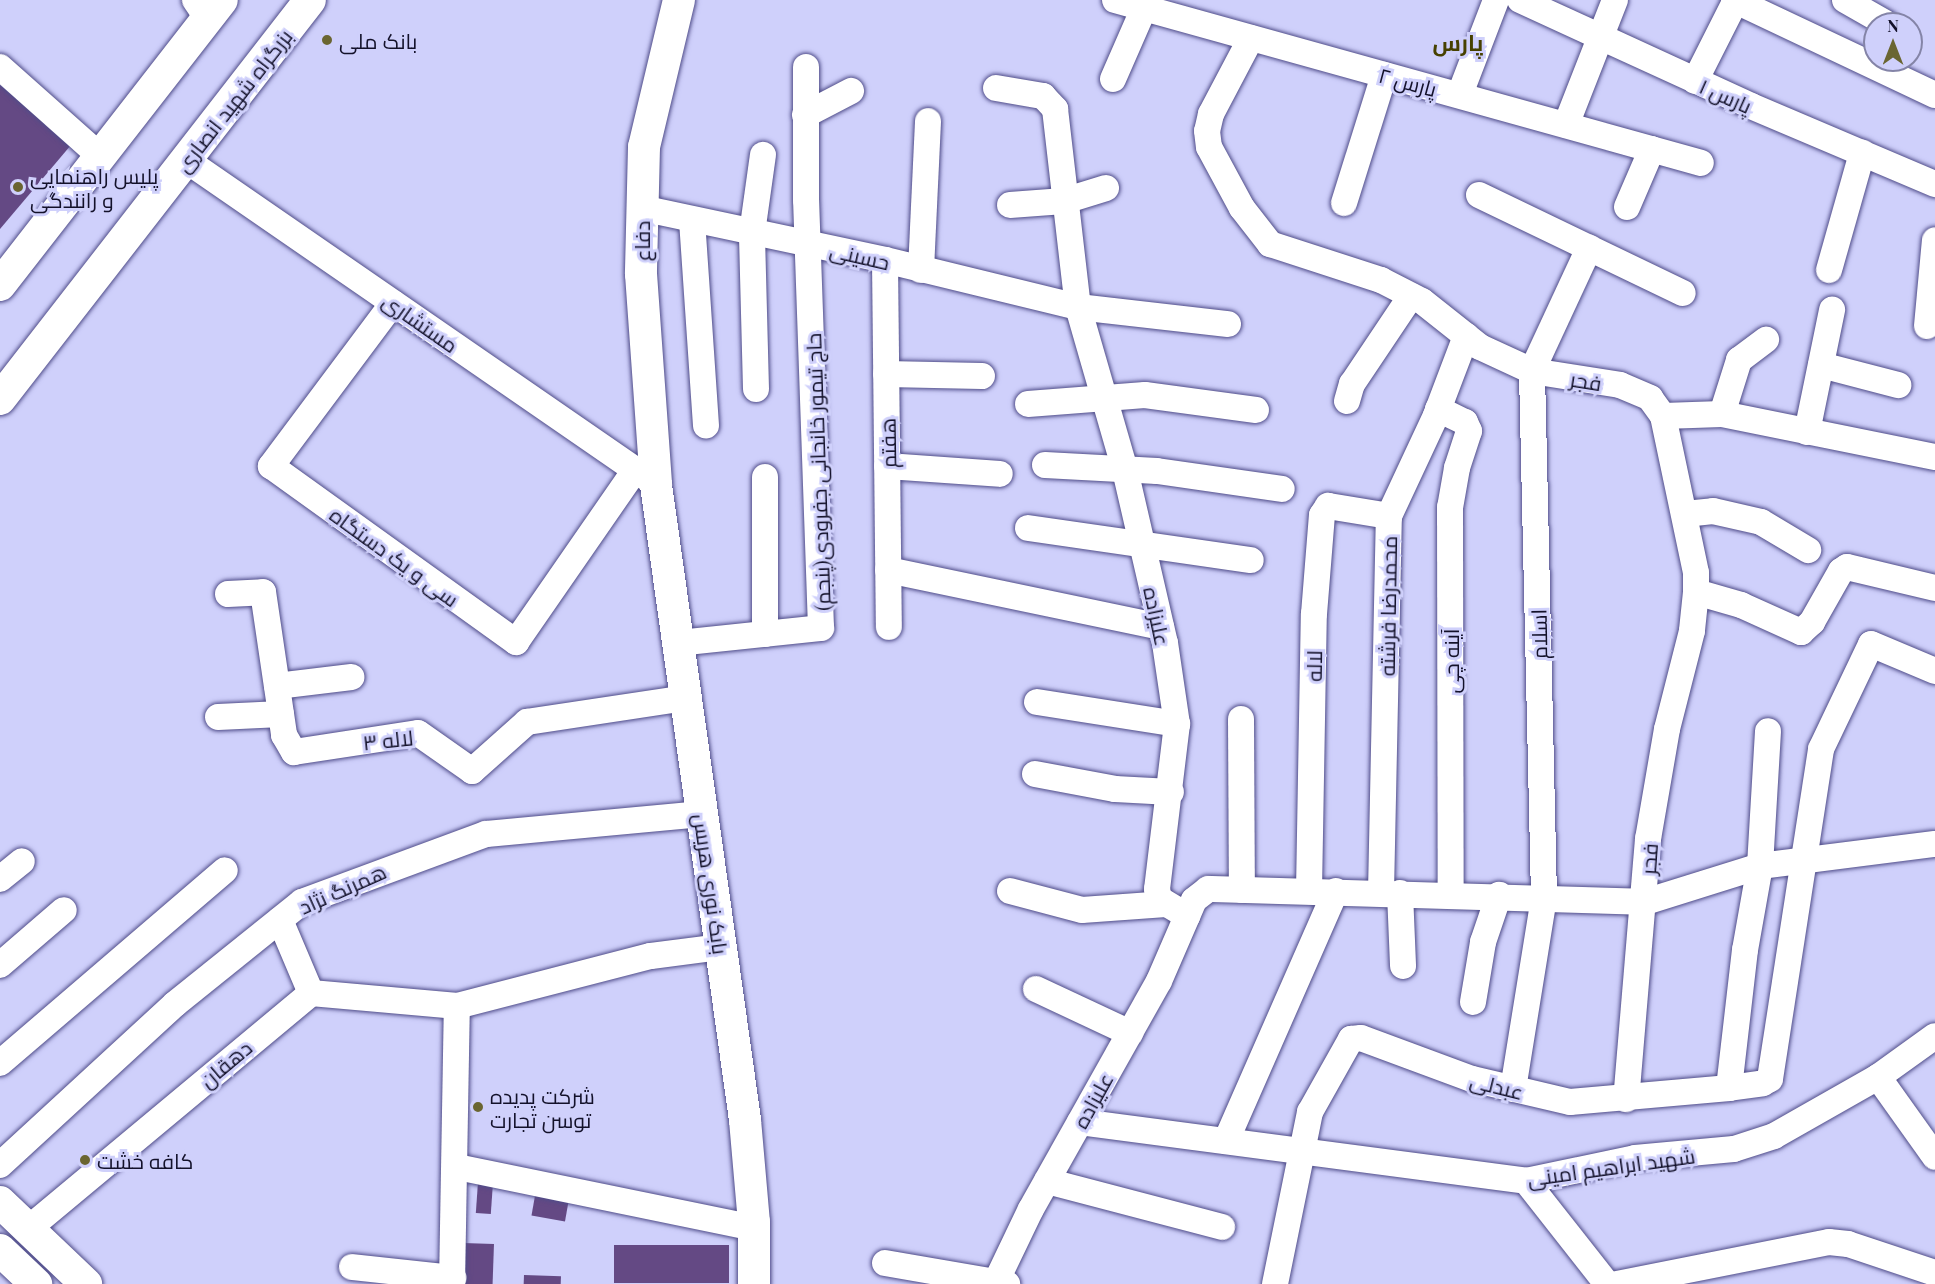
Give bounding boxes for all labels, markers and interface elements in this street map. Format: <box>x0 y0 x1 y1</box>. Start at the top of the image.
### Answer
north arrow <box>1863 12 1923 72</box>
text: N <box>1887 15 1899 36</box>
street label: بزرگراه شهید انصاری <box>169 23 297 177</box>
place label: بانک ملی <box>339 27 417 53</box>
district label: پارس <box>1433 30 1483 56</box>
marker: بانک ملی <box>320 33 334 47</box>
street label: پارس ۲ <box>1376 61 1440 101</box>
street label: پارس ۱ <box>1696 72 1756 118</box>
place label: پلیس راهنمایی و رانندگی <box>30 162 158 212</box>
marker: پلیس راهنمایی و رانندگی <box>11 180 25 194</box>
street label: دفاع <box>628 221 654 261</box>
street label: حسینی <box>828 236 892 274</box>
street label: مستشاری <box>378 287 464 357</box>
street label: حاج تیمور خانجانی جفرودی(پنجم) <box>800 333 834 611</box>
street label: فجر <box>1568 365 1604 395</box>
street label: هفتم <box>874 418 900 468</box>
street label: سی و یک دستگاه <box>326 501 464 611</box>
street label: محمدرضا فرشته <box>1373 536 1401 676</box>
street label: علیزاده <box>1139 584 1177 648</box>
street label: اسلام <box>1525 609 1551 659</box>
street label: آینه چی <box>1437 628 1463 694</box>
street label: لاله <box>1300 650 1326 682</box>
street label: لاله ۳ <box>361 724 415 754</box>
street label: بابک نوری هریس <box>690 812 734 956</box>
street label: فجر <box>1634 842 1662 876</box>
street label: همرنگ نژاد <box>294 858 390 918</box>
street label: دهقان <box>194 1034 256 1092</box>
street label: عبدلی <box>1468 1066 1526 1104</box>
street label: علیزاده <box>1067 1068 1117 1132</box>
place label: شرکت پدیده توسن تجارت <box>490 1082 595 1132</box>
marker: شرکت پدیده توسن تجارت <box>471 1100 485 1114</box>
street label: شهید ابراهیم امینی <box>1526 1142 1696 1190</box>
place label: کافه خشت <box>97 1147 193 1173</box>
marker: کافه خشت <box>78 1153 92 1167</box>

